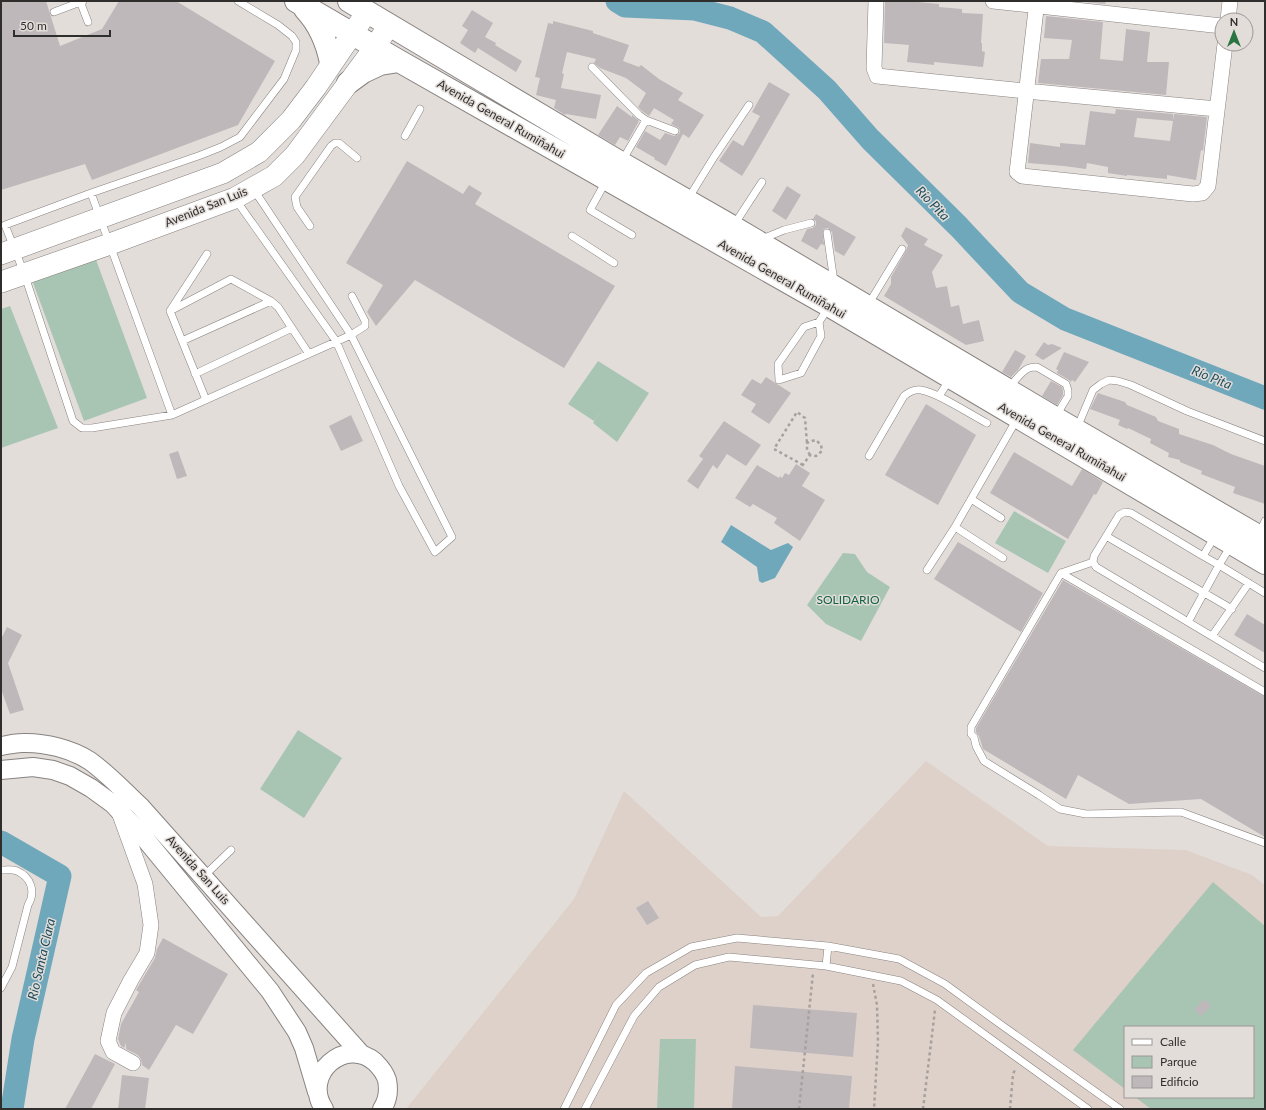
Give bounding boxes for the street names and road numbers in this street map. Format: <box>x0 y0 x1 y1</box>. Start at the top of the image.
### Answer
street label: Avenida General Rumiñahui <box>435 76 568 161</box>
street label: Avenida San Luis <box>162 183 249 230</box>
street label: Avenida General Rumiñahui <box>716 236 849 321</box>
street label: Avenida General Rumiñahui <box>996 399 1129 484</box>
street label: Avenida San Luis <box>163 832 233 907</box>

